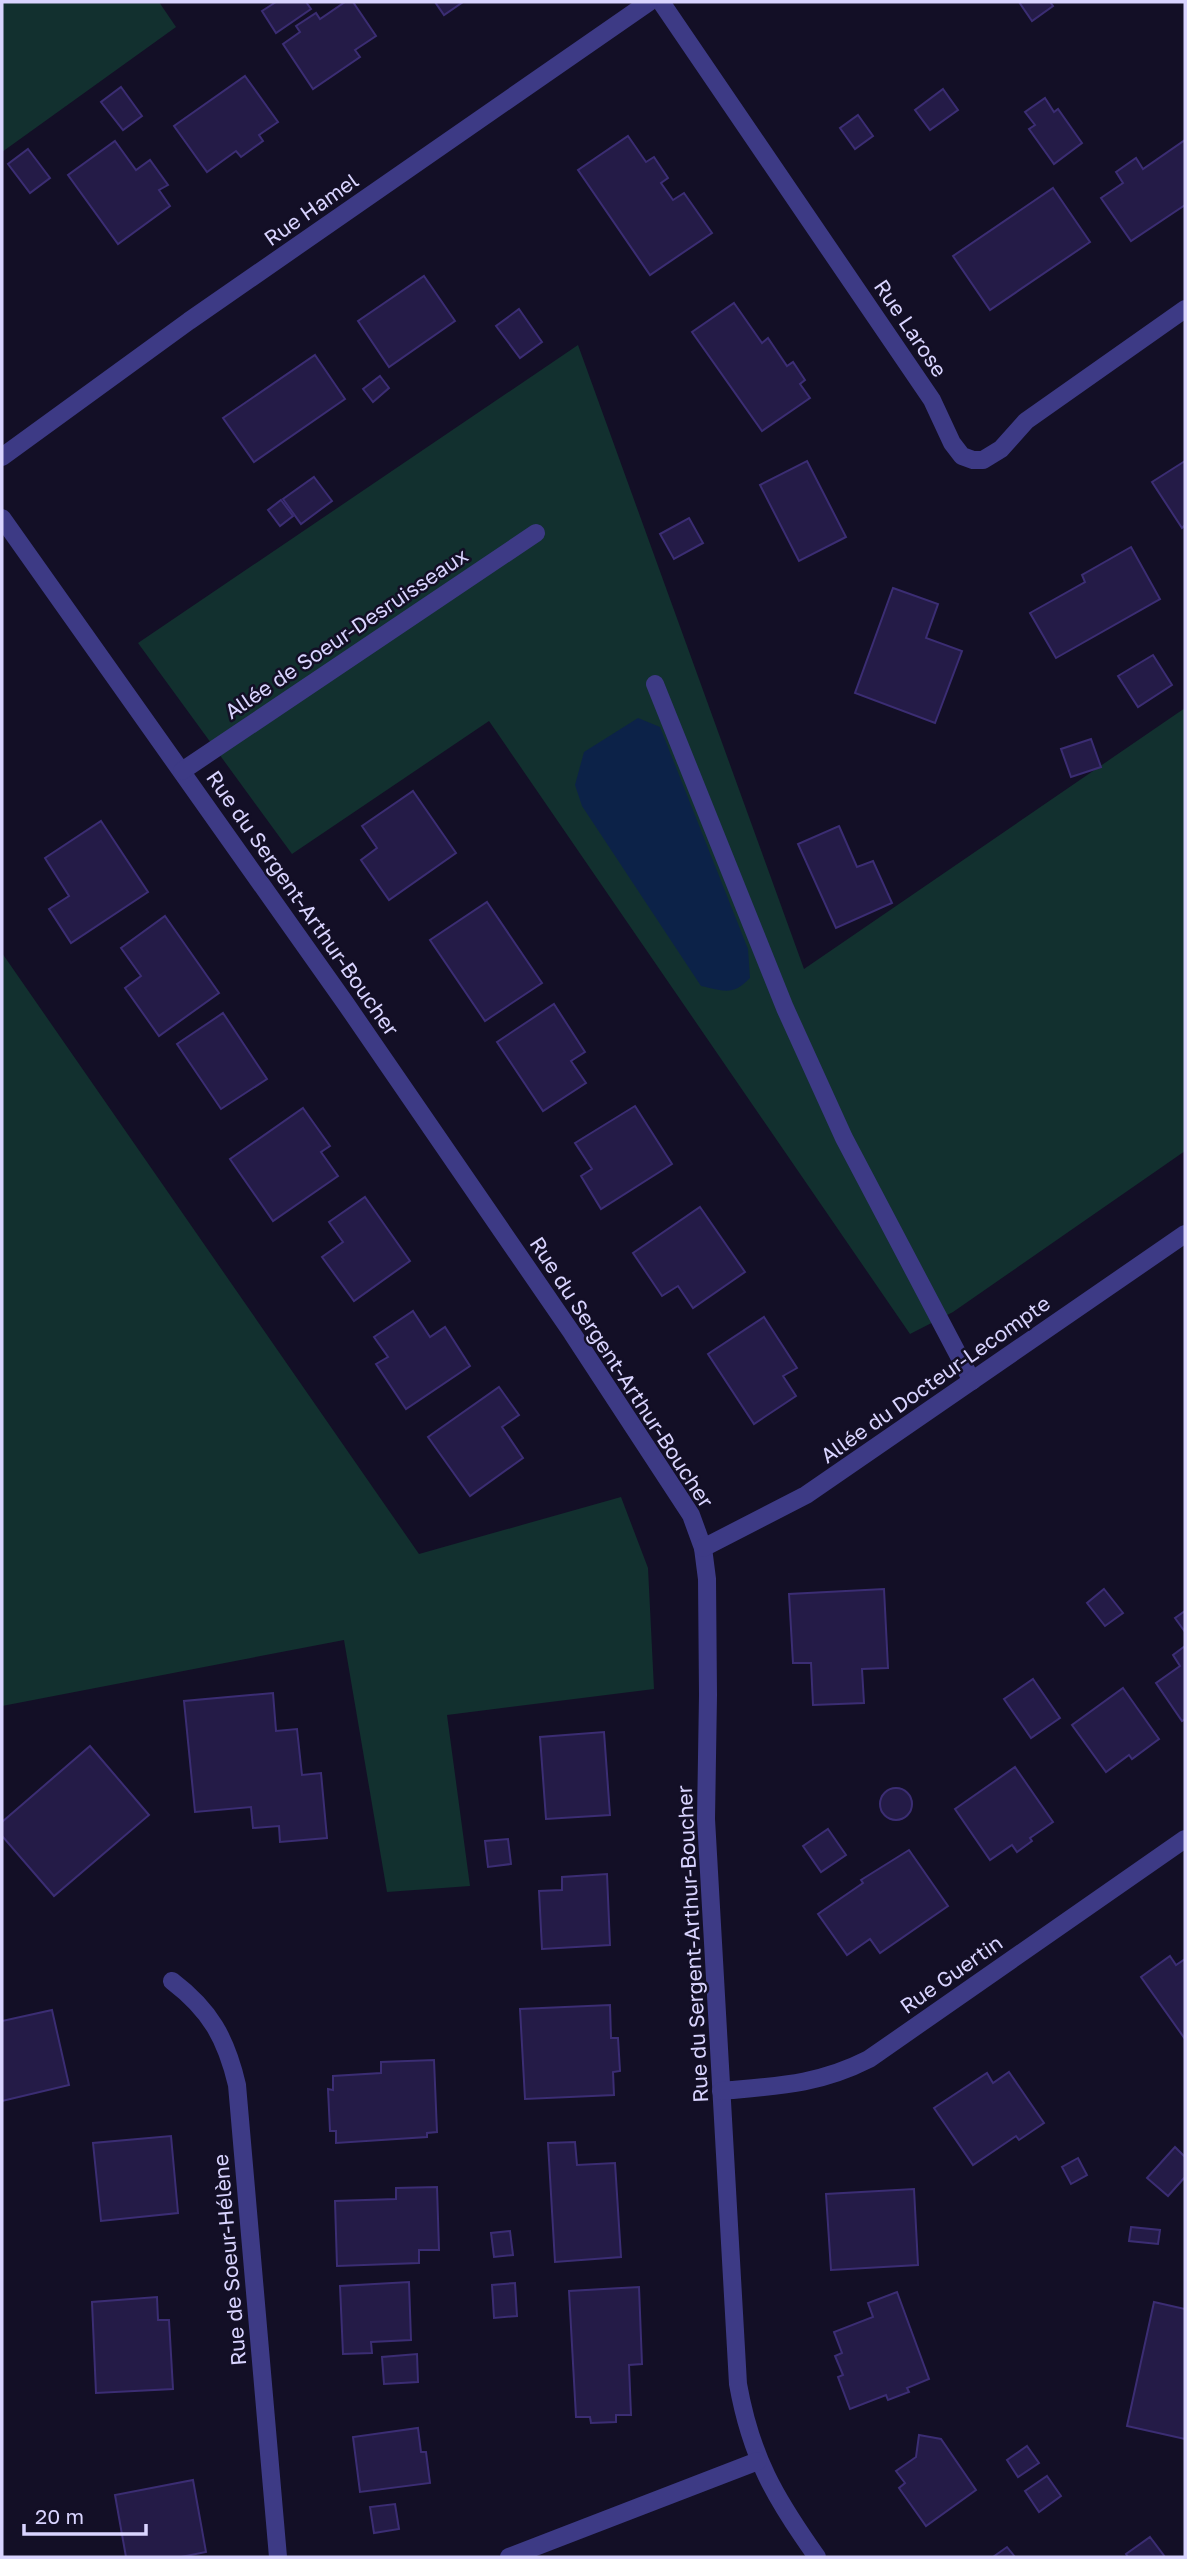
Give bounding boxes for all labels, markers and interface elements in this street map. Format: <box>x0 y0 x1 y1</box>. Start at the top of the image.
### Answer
street label: Rue Hamel <box>259 167 363 251</box>
street label: Rue Larose <box>869 274 953 382</box>
street label: Allée de Soeur-Desruisseaux <box>219 542 473 724</box>
street label: Rue du Sergent-Arthur-Boucher <box>201 765 405 1041</box>
street label: Rue du Sergent-Arthur-Boucher <box>525 1232 719 1512</box>
street label: Allée du Docteur-Lecompte <box>815 1290 1055 1468</box>
street label: Rue du Sergent-Arthur-Boucher <box>671 1785 713 2103</box>
street label: Rue Guertin <box>895 1929 1007 2019</box>
street label: Rue de Soeur-Hélène <box>207 2153 251 2367</box>
scale bar <box>24 2492 147 2536</box>
text: 20 m <box>35 2503 84 2529</box>

